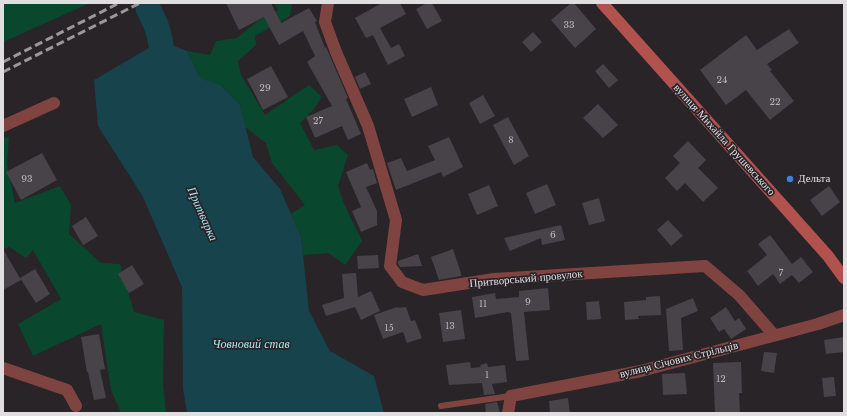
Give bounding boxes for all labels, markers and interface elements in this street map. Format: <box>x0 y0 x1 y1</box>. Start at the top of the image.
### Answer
house number: 33 <box>563 20 575 30</box>
house number: 24 <box>717 75 727 85</box>
street label: вулиця Михайла Грушевського <box>670 81 778 199</box>
house number: 29 <box>259 83 271 93</box>
house number: 22 <box>769 97 781 107</box>
house number: 27 <box>313 116 323 126</box>
house number: 8 <box>508 135 514 145</box>
place label: Дельта <box>798 172 830 186</box>
house number: 93 <box>21 174 33 184</box>
marker: Дельта <box>785 174 795 184</box>
water label: Притварка <box>184 185 220 243</box>
house number: 6 <box>550 230 556 240</box>
street label: Притворський провулок <box>469 267 583 291</box>
house number: 7 <box>779 268 783 278</box>
house number: 9 <box>525 297 531 307</box>
house number: 11 <box>479 299 487 309</box>
house number: 13 <box>445 321 455 331</box>
house number: 15 <box>384 323 394 333</box>
water label: Човновий став <box>212 338 290 352</box>
street label: вулиця Січових Стрільців <box>618 339 740 381</box>
house number: 1 <box>485 370 489 380</box>
house number: 12 <box>716 374 726 384</box>

